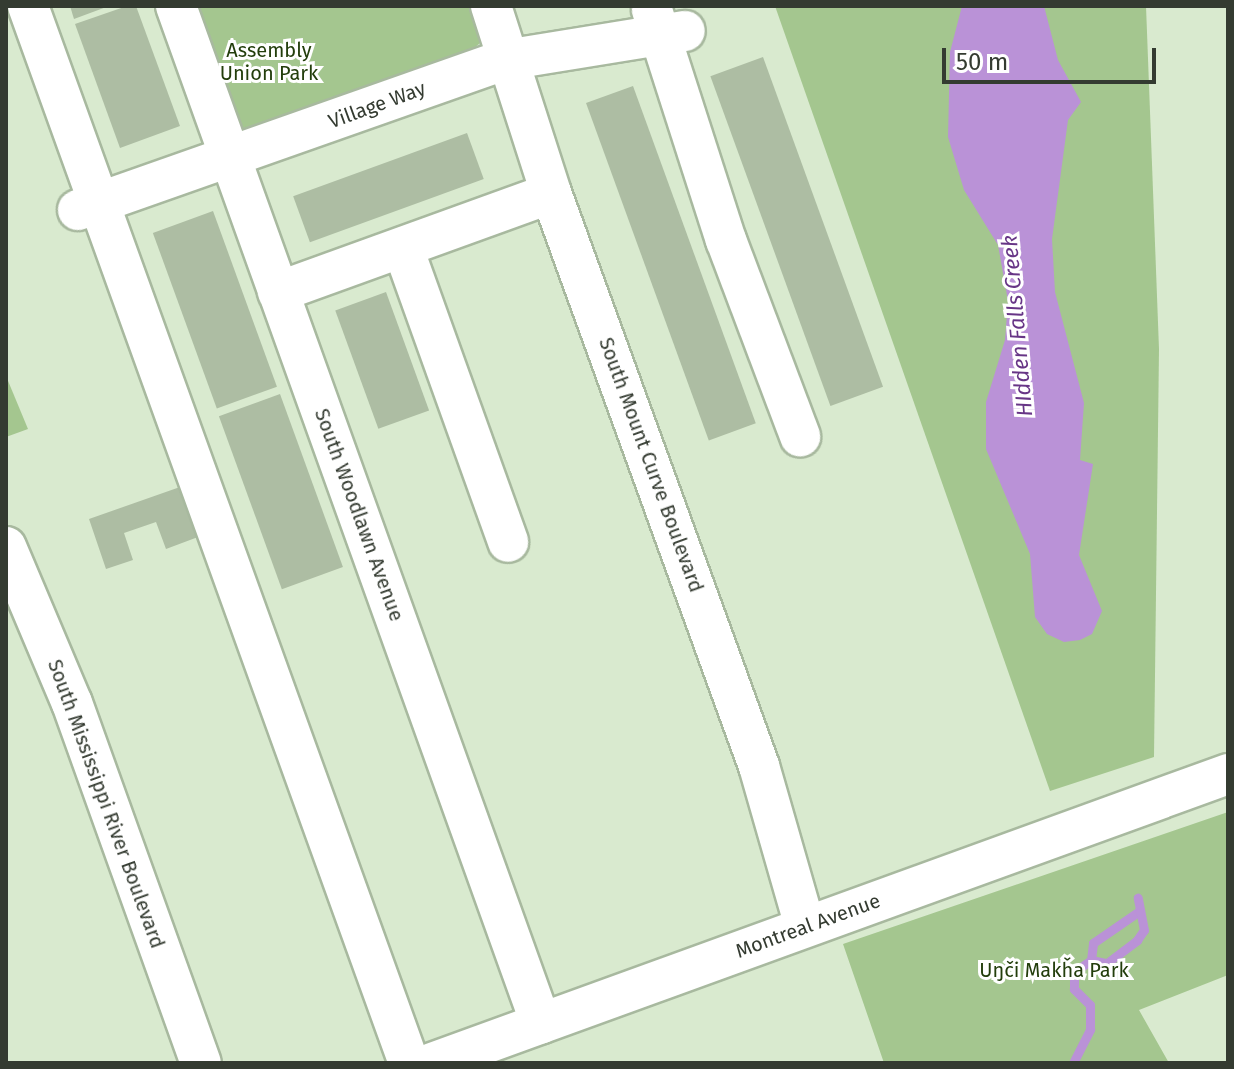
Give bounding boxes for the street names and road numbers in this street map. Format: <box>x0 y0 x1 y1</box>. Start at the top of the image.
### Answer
street label: Village Way <box>325 76 429 134</box>
street label: South Mount Curve Boulevard <box>594 334 708 596</box>
street label: South Woodlawn Avenue <box>309 405 409 625</box>
street label: South Mississippi River Boulevard <box>42 656 170 952</box>
street label: Montreal Avenue <box>732 889 884 963</box>

